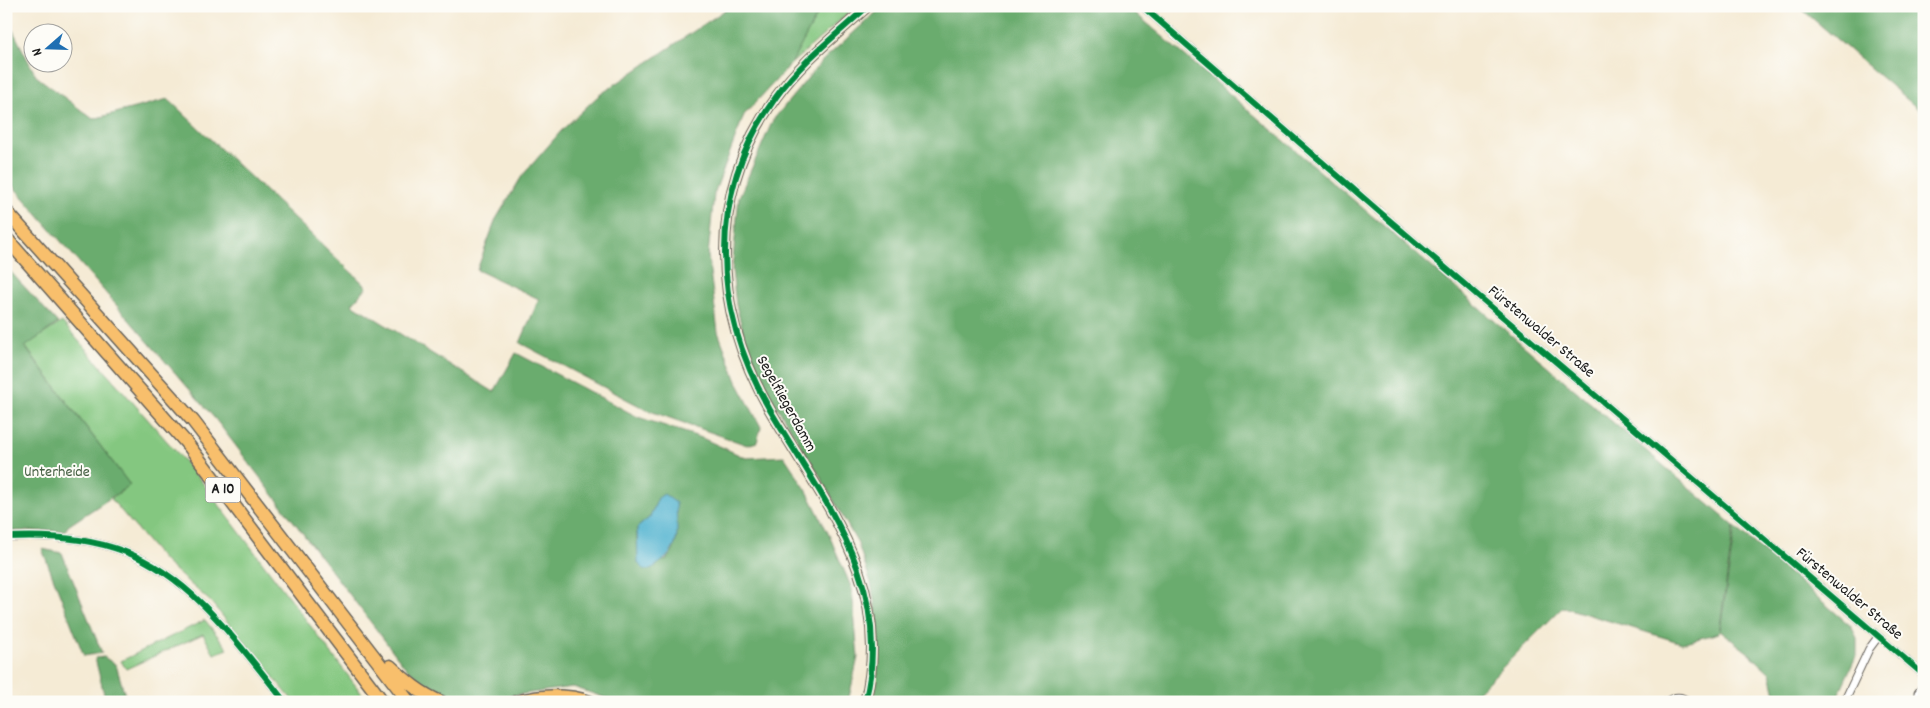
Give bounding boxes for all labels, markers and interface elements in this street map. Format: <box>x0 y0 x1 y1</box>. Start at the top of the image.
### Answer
north arrow <box>22 22 72 72</box>
text: N <box>27 45 48 58</box>
street label: Fürstenwalder Straße <box>1482 280 1600 384</box>
street label: Segelfliegerdamm <box>750 352 822 456</box>
park label: Unterheide <box>24 461 90 484</box>
road number: A 10 <box>206 478 240 502</box>
street label: Fürstenwalder Straße <box>1790 542 1908 646</box>

